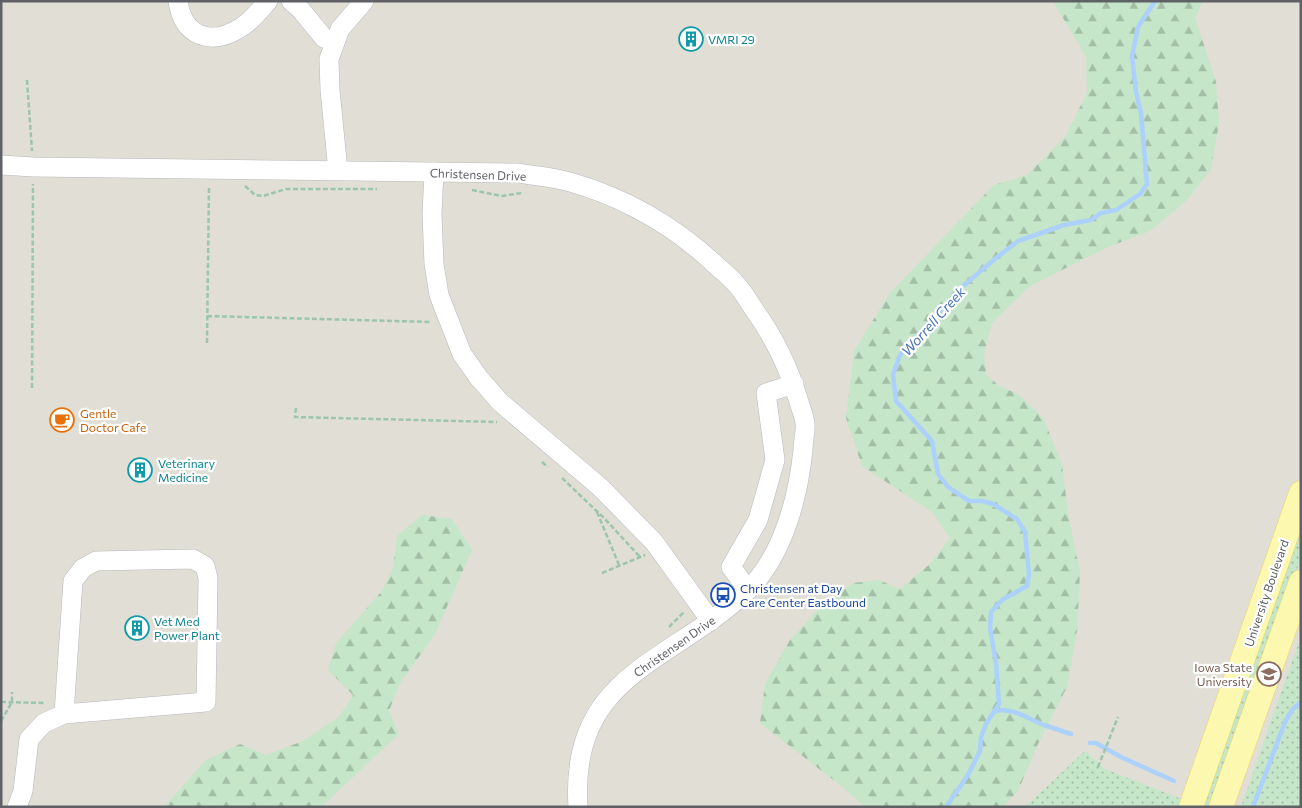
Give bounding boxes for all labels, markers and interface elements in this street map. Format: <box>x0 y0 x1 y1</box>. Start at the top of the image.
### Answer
building icon: VMRI 29 <box>678 26 704 52</box>
place label: VMRI 29 <box>708 32 755 46</box>
street label: Christensen Drive <box>430 165 526 183</box>
water label: Worrell Creek <box>897 283 969 359</box>
place label: Gentle Doctor Cafe <box>80 406 146 434</box>
cafe icon: Gentle Doctor Cafe <box>49 407 75 433</box>
place label: Veterinary Medicine <box>158 456 215 484</box>
building icon: Veterinary Medicine <box>127 457 153 483</box>
street label: University Boulevard <box>1241 538 1291 648</box>
place label: Christensen at Day Care Center Eastbound <box>740 581 866 609</box>
bus stop icon: Christensen at Day Care Center Eastbound <box>710 582 736 608</box>
street label: Christensen Drive <box>630 613 718 679</box>
place label: Vet Med Power Plant <box>154 614 220 642</box>
building icon: Vet Med Power Plant <box>124 615 150 641</box>
place label: Iowa State University <box>1194 660 1252 688</box>
school or university icon: Iowa State University <box>1256 661 1282 687</box>

